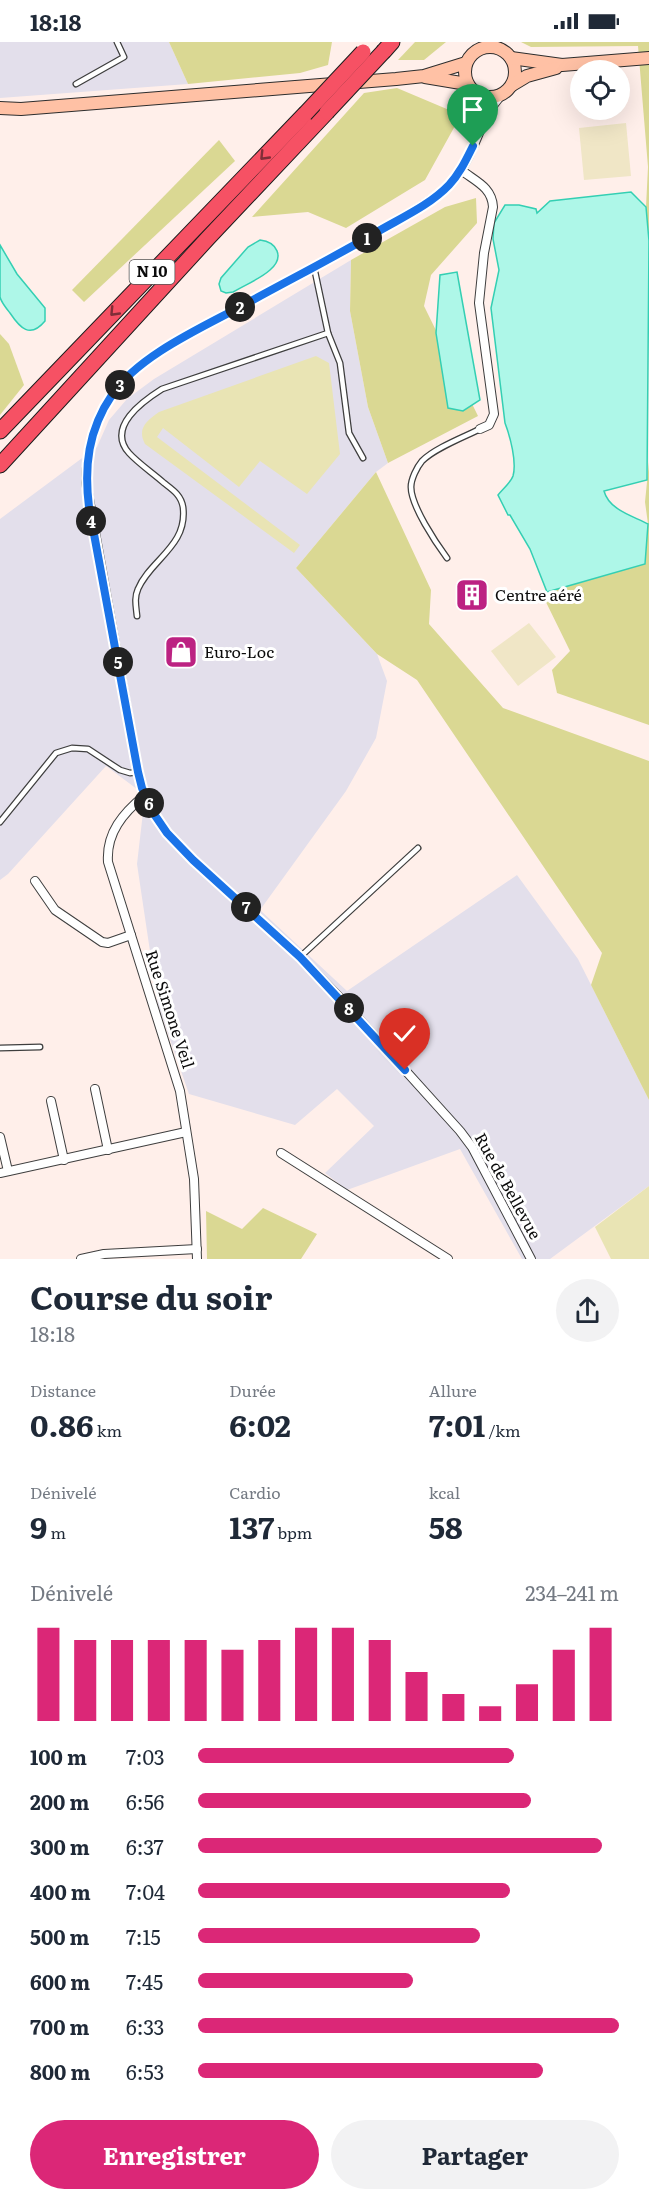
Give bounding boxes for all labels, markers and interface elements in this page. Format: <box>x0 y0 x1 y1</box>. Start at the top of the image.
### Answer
text: 18:18 <box>30 5 81 38</box>
map controls <box>570 60 630 120</box>
button: locate <box>570 60 630 120</box>
pin <box>447 84 498 146</box>
icon: arrive <box>456 93 489 126</box>
one-way arrow <box>260 150 271 160</box>
pin: 1 <box>352 223 382 253</box>
text: 1 <box>364 226 370 250</box>
road number: N 10 <box>130 260 174 284</box>
pin: 2 <box>225 292 255 322</box>
text: 2 <box>236 295 244 319</box>
one-way arrow <box>111 305 122 316</box>
pin: 3 <box>105 370 135 400</box>
text: 3 <box>116 373 124 397</box>
pin: 4 <box>76 506 106 536</box>
text: 4 <box>86 509 96 533</box>
building icon: Centre aéré <box>454 577 490 613</box>
place label: Centre aéré <box>495 582 582 606</box>
shop icon: Euro-Loc <box>163 634 199 670</box>
place label: Euro-Loc <box>204 639 274 663</box>
pin: 5 <box>103 647 133 677</box>
text: 5 <box>114 650 122 674</box>
pin: 6 <box>134 788 164 818</box>
text: 6 <box>144 791 154 815</box>
pin: 7 <box>231 892 261 922</box>
text: 7 <box>242 895 250 919</box>
street label: Rue Simone Veil <box>140 946 201 1071</box>
pin: 8 <box>334 993 364 1023</box>
text: 8 <box>344 996 354 1020</box>
pin <box>379 1008 430 1070</box>
icon: check <box>388 1017 421 1050</box>
street label: Rue de Bellevue <box>470 1128 548 1243</box>
text: Course du soir <box>30 1271 272 1320</box>
button: share <box>556 1279 619 1342</box>
text: 18:18 <box>30 1318 75 1348</box>
text: Distance <box>30 1378 96 1402</box>
text: Durée <box>229 1378 276 1402</box>
text: Allure <box>429 1378 477 1402</box>
text: 0.86 <box>30 1402 94 1446</box>
text: 6:02 <box>229 1402 291 1446</box>
text: 7:01 <box>429 1402 485 1446</box>
text: km <box>94 1418 122 1442</box>
text: /km <box>485 1418 521 1442</box>
text: Dénivelé <box>30 1480 96 1504</box>
text: Cardio <box>229 1480 281 1504</box>
text: kcal <box>429 1480 460 1504</box>
text: 9 <box>30 1504 47 1548</box>
text: 137 <box>229 1504 274 1548</box>
text: 58 <box>429 1504 463 1548</box>
text: m <box>47 1520 66 1544</box>
text: bpm <box>274 1520 312 1544</box>
text: Dénivelé <box>30 1577 113 1607</box>
text: 234–241 m <box>525 1577 619 1607</box>
text: 100 m <box>30 1741 87 1771</box>
text: 7:03 <box>126 1741 165 1771</box>
text: 200 m <box>30 1786 89 1816</box>
text: 6:56 <box>126 1786 164 1816</box>
text: 300 m <box>30 1831 90 1861</box>
text: 6:37 <box>126 1831 164 1861</box>
text: 400 m <box>30 1876 91 1906</box>
text: 7:04 <box>126 1876 165 1906</box>
text: 500 m <box>30 1921 89 1951</box>
text: 7:15 <box>126 1921 161 1951</box>
text: 600 m <box>30 1966 90 1996</box>
text: 7:45 <box>126 1966 163 1996</box>
text: 700 m <box>30 2011 89 2041</box>
text: 6:33 <box>126 2011 164 2041</box>
text: 800 m <box>30 2056 90 2086</box>
text: 6:53 <box>126 2056 164 2086</box>
button: Enregistrer <box>30 2120 319 2189</box>
button: Partager <box>331 2120 619 2189</box>

